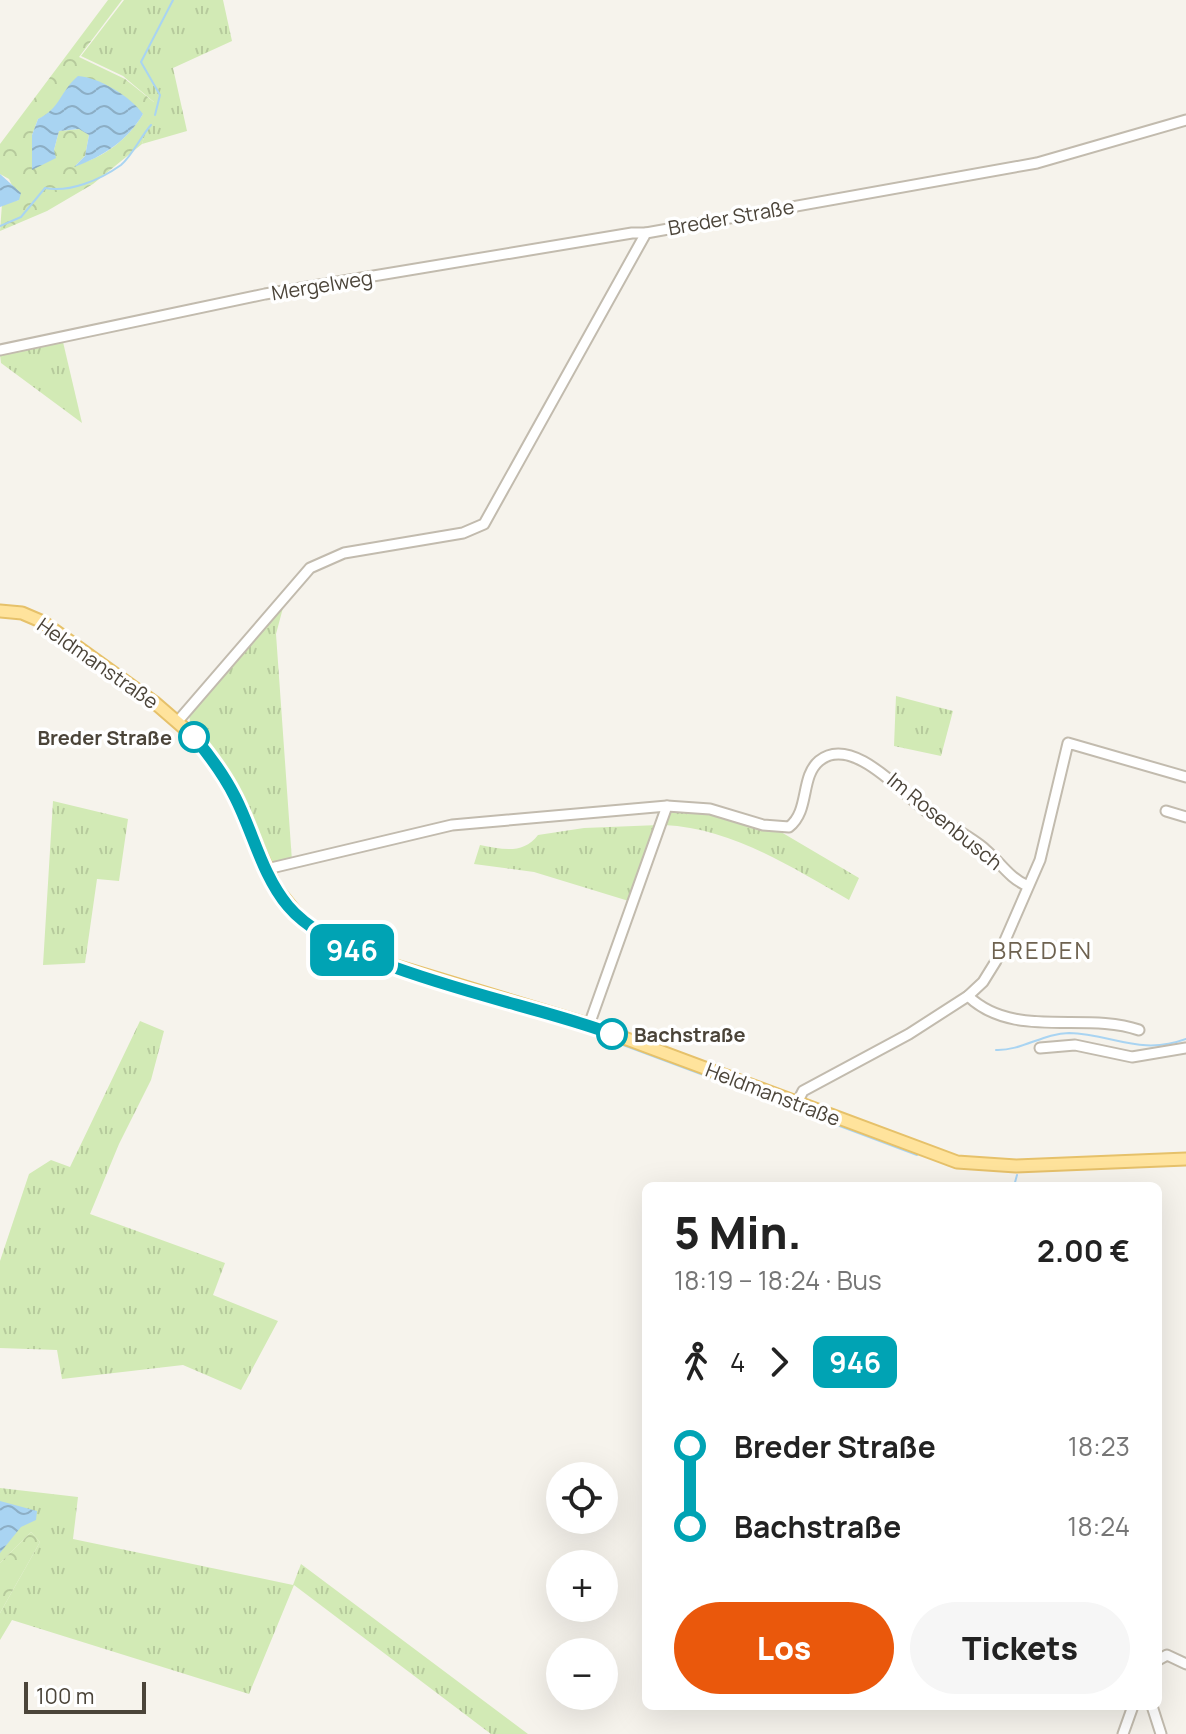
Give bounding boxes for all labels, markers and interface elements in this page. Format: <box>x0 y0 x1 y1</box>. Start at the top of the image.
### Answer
street label: Breder Straße <box>666 193 796 241</box>
street label: Mergelweg <box>270 264 374 306</box>
street label: Heldmanstraße <box>32 611 164 715</box>
marker: Breder Straße <box>179 722 209 752</box>
place label: Breder Straße <box>37 724 172 751</box>
street label: Im Rosenbusch <box>882 766 1008 876</box>
line badge: 946 <box>306 924 398 976</box>
text: 946 <box>326 931 378 969</box>
district label: BREDEN <box>991 933 1093 966</box>
marker: Bachstraße <box>597 1019 627 1049</box>
place label: Bachstraße <box>634 1021 746 1048</box>
street label: Heldmanstraße <box>702 1056 844 1132</box>
text: 5 Min. <box>674 1202 802 1262</box>
text: 2.00 € <box>1037 1230 1130 1271</box>
text: 18:19 – 18:24 · Bus <box>674 1262 882 1298</box>
icon: walk <box>674 1340 718 1384</box>
icon: forward <box>757 1340 801 1384</box>
text: 946 <box>829 1343 881 1381</box>
text: 4 <box>730 1344 745 1380</box>
text: Breder Straße <box>734 1426 936 1467</box>
text: 18:23 <box>1068 1428 1130 1464</box>
map controls <box>546 1462 618 1710</box>
button: locate <box>546 1462 618 1534</box>
text: Bachstraße <box>734 1506 901 1547</box>
text: 18:24 <box>1067 1508 1130 1544</box>
button: + <box>546 1550 618 1622</box>
button: Los <box>674 1602 894 1694</box>
button: Tickets <box>910 1602 1130 1694</box>
button: − <box>546 1638 618 1710</box>
scale bar <box>24 1678 146 1714</box>
text: 100 m <box>36 1681 94 1711</box>

